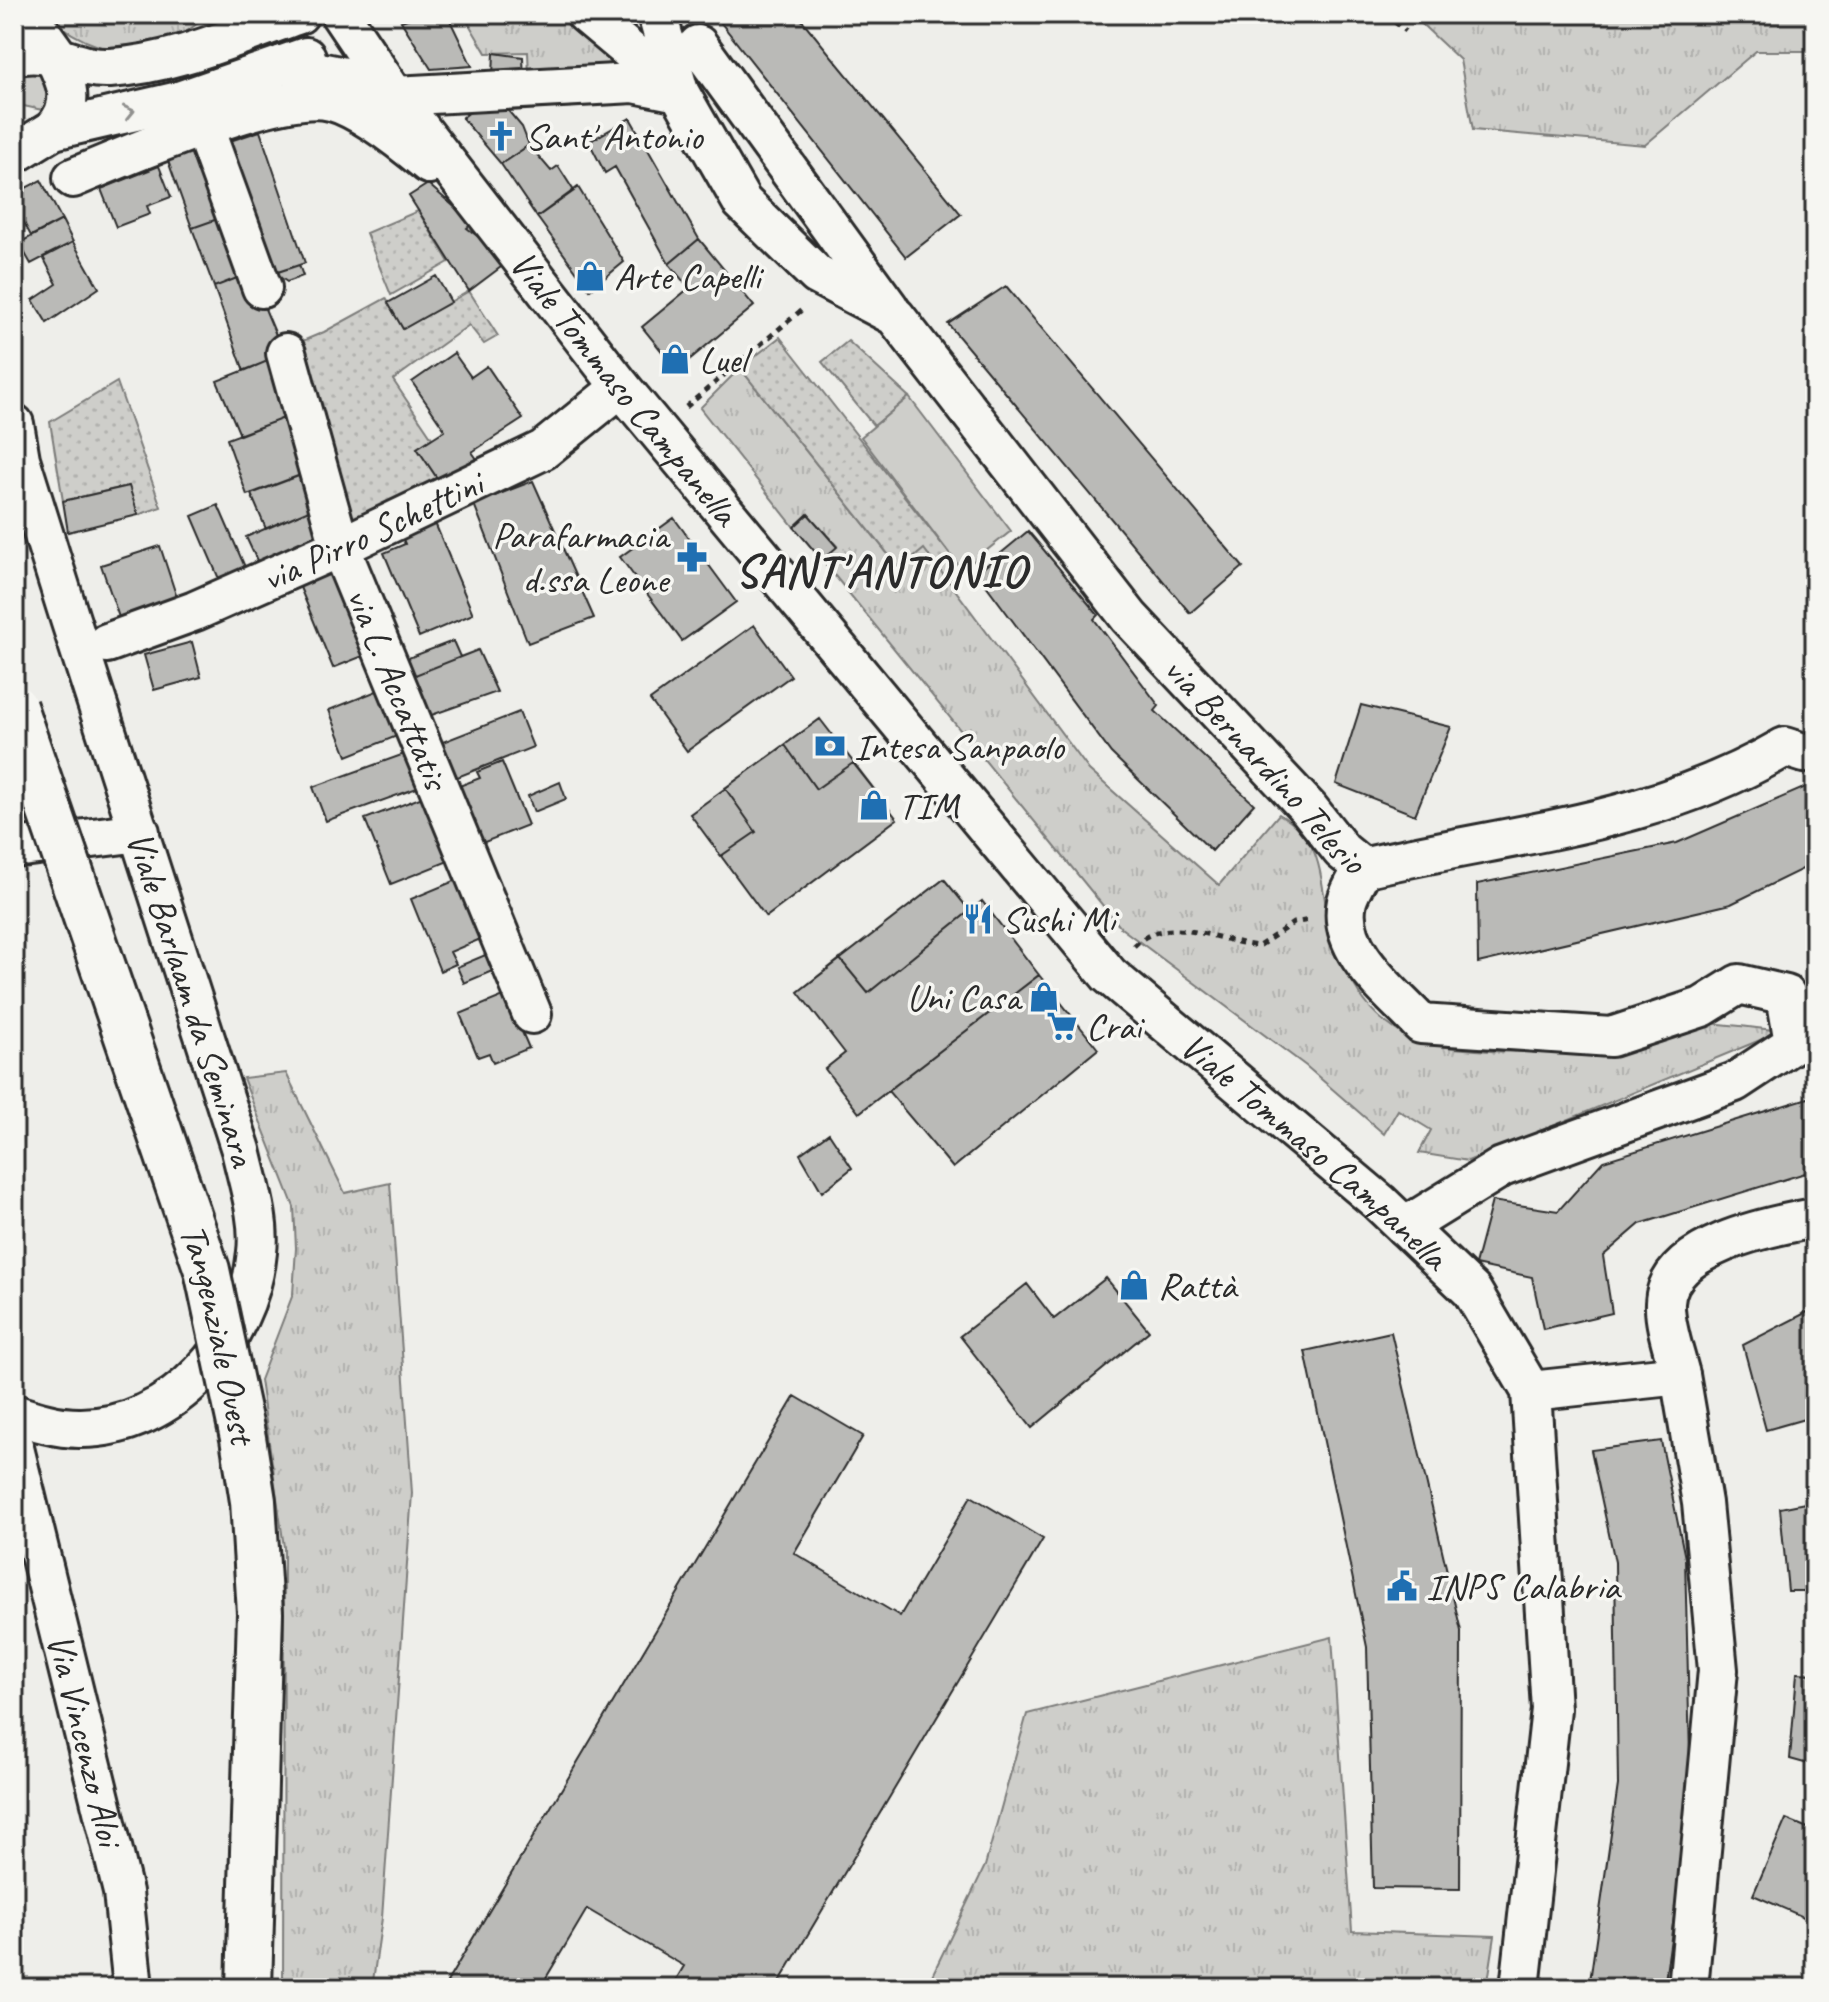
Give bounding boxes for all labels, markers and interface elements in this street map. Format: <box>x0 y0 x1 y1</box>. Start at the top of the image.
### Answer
one-way arrow <box>122 104 135 121</box>
place label: Sant' Antonio <box>525 113 704 160</box>
church icon: Sant' Antonio <box>484 119 518 153</box>
street label: Viale Tommaso Campanella <box>500 241 750 537</box>
place label: Arte Capelli <box>614 253 764 300</box>
shop icon: Arte Capelli <box>573 259 607 293</box>
place label: Luel <box>699 336 753 383</box>
shop icon: Luel <box>658 342 692 376</box>
street label: via Pirro Schettini <box>255 458 493 602</box>
place label: Parafarmacia d.ssa Leone <box>492 512 671 603</box>
pharmacy icon: Parafarmacia d.ssa Leone <box>675 540 709 574</box>
district label: SANT'ANTONIO <box>735 542 1031 600</box>
street label: via L. Accattatis <box>335 581 461 799</box>
street label: via Bernardino Telesio <box>1154 646 1377 886</box>
place label: Intesa Sanpaolo <box>854 723 1065 770</box>
bank icon: Intesa Sanpaolo <box>813 729 847 763</box>
place label: TIM <box>898 782 961 829</box>
shop icon: TIM <box>857 788 891 822</box>
street label: Viale Barlaam da Seminara <box>116 825 268 1173</box>
place label: Sushi Mi <box>1002 896 1120 943</box>
restaurant icon: Sushi Mi <box>961 902 995 936</box>
place label: Uni Casa <box>907 974 1023 1021</box>
shop icon: Uni Casa <box>1027 980 1061 1014</box>
place label: Crai <box>1086 1003 1145 1050</box>
supermarket icon: Crai <box>1045 1009 1079 1043</box>
street label: Viale Tommaso Campanella <box>1171 1023 1460 1281</box>
street label: Tangenziale Ovest <box>169 1218 267 1451</box>
place label: Rattà <box>1158 1262 1239 1309</box>
shop icon: Rattà <box>1117 1268 1151 1302</box>
place label: INPS Calabria <box>1426 1563 1622 1610</box>
public building icon: INPS Calabria <box>1385 1569 1419 1603</box>
street label: Via Vincenzo Aloi <box>36 1629 135 1854</box>

